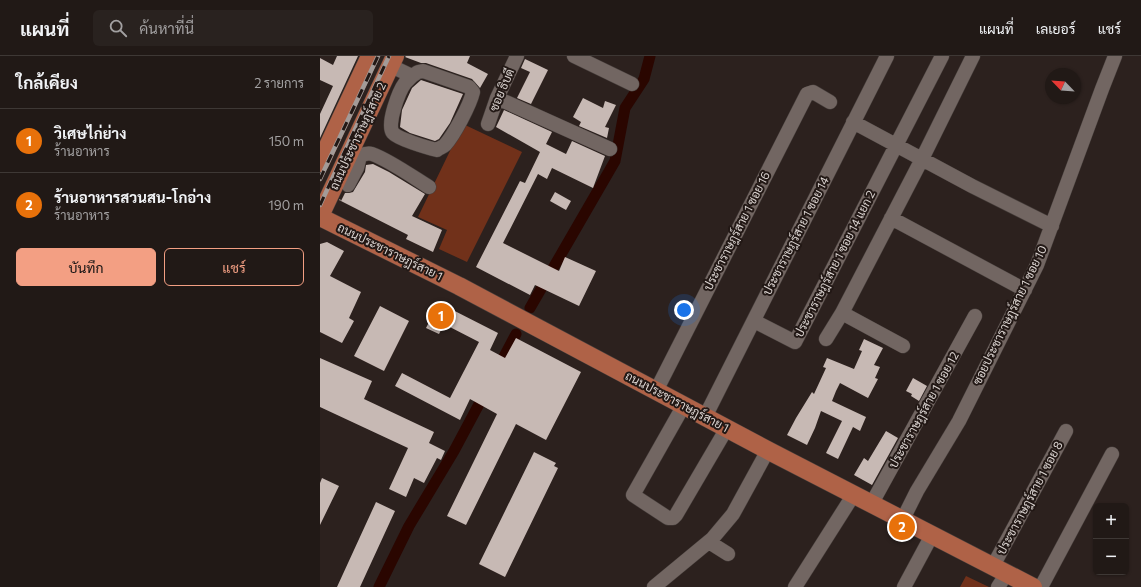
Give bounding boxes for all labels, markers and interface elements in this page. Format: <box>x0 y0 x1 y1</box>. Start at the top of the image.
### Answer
search box <box>93 10 373 46</box>
text: แผนที่ <box>20 17 69 40</box>
icon: search <box>107 17 129 39</box>
text: ค้นหาที่นี่ <box>139 19 194 37</box>
text: แผนที่ <box>979 20 1014 37</box>
text: เลเยอร์ <box>1036 20 1076 37</box>
text: แชร์ <box>1098 20 1121 37</box>
street label: ซอย ธิบดี <box>486 66 516 113</box>
north arrow <box>1045 68 1081 104</box>
text: ใกล้เคียง <box>16 72 78 93</box>
text: 2 รายการ <box>254 75 304 91</box>
street label: ถนนประชาราษฎร์สาย 2 <box>326 79 390 192</box>
text: วิเศษไก่ย่าง <box>54 124 126 142</box>
text: 1 <box>26 133 32 149</box>
text: 150 m <box>269 133 304 149</box>
text: ร้านอาหาร <box>54 143 110 159</box>
street label: ประชาราษฎร์สาย 1 ซอย 16 <box>700 169 774 293</box>
street label: ประชาราษฎร์สาย 1 ซอย 14 <box>759 174 833 298</box>
street label: ประชาราษฎร์สาย 1 ซอย 14 แยก 2 <box>791 187 879 340</box>
text: ร้านอาหารสวนสน-โกอ่าง <box>54 188 211 206</box>
text: 2 <box>25 197 33 213</box>
text: 190 m <box>268 197 304 213</box>
text: ร้านอาหาร <box>54 207 110 223</box>
street label: ถนนประชาราษฎร์สาย 1 <box>335 220 445 284</box>
street label: ซอยประชาราษฎร์สาย 1 ซอย 10 <box>969 242 1051 387</box>
button: บันทึก <box>16 248 156 286</box>
button: แชร์ <box>164 248 304 286</box>
your location <box>674 300 694 320</box>
pin: 1 <box>428 301 454 331</box>
street label: ประชาราษฎร์สาย 1 ซอย 12 <box>885 349 963 471</box>
street label: ถนนประชาราษฎร์สาย 1 <box>622 368 732 436</box>
street label: ประชาราษฎร์สาย 1 ซอย 8 <box>993 438 1067 558</box>
map controls <box>1093 503 1129 575</box>
button: + <box>1093 503 1129 539</box>
pin: 2 <box>889 512 915 542</box>
button: − <box>1093 539 1129 575</box>

